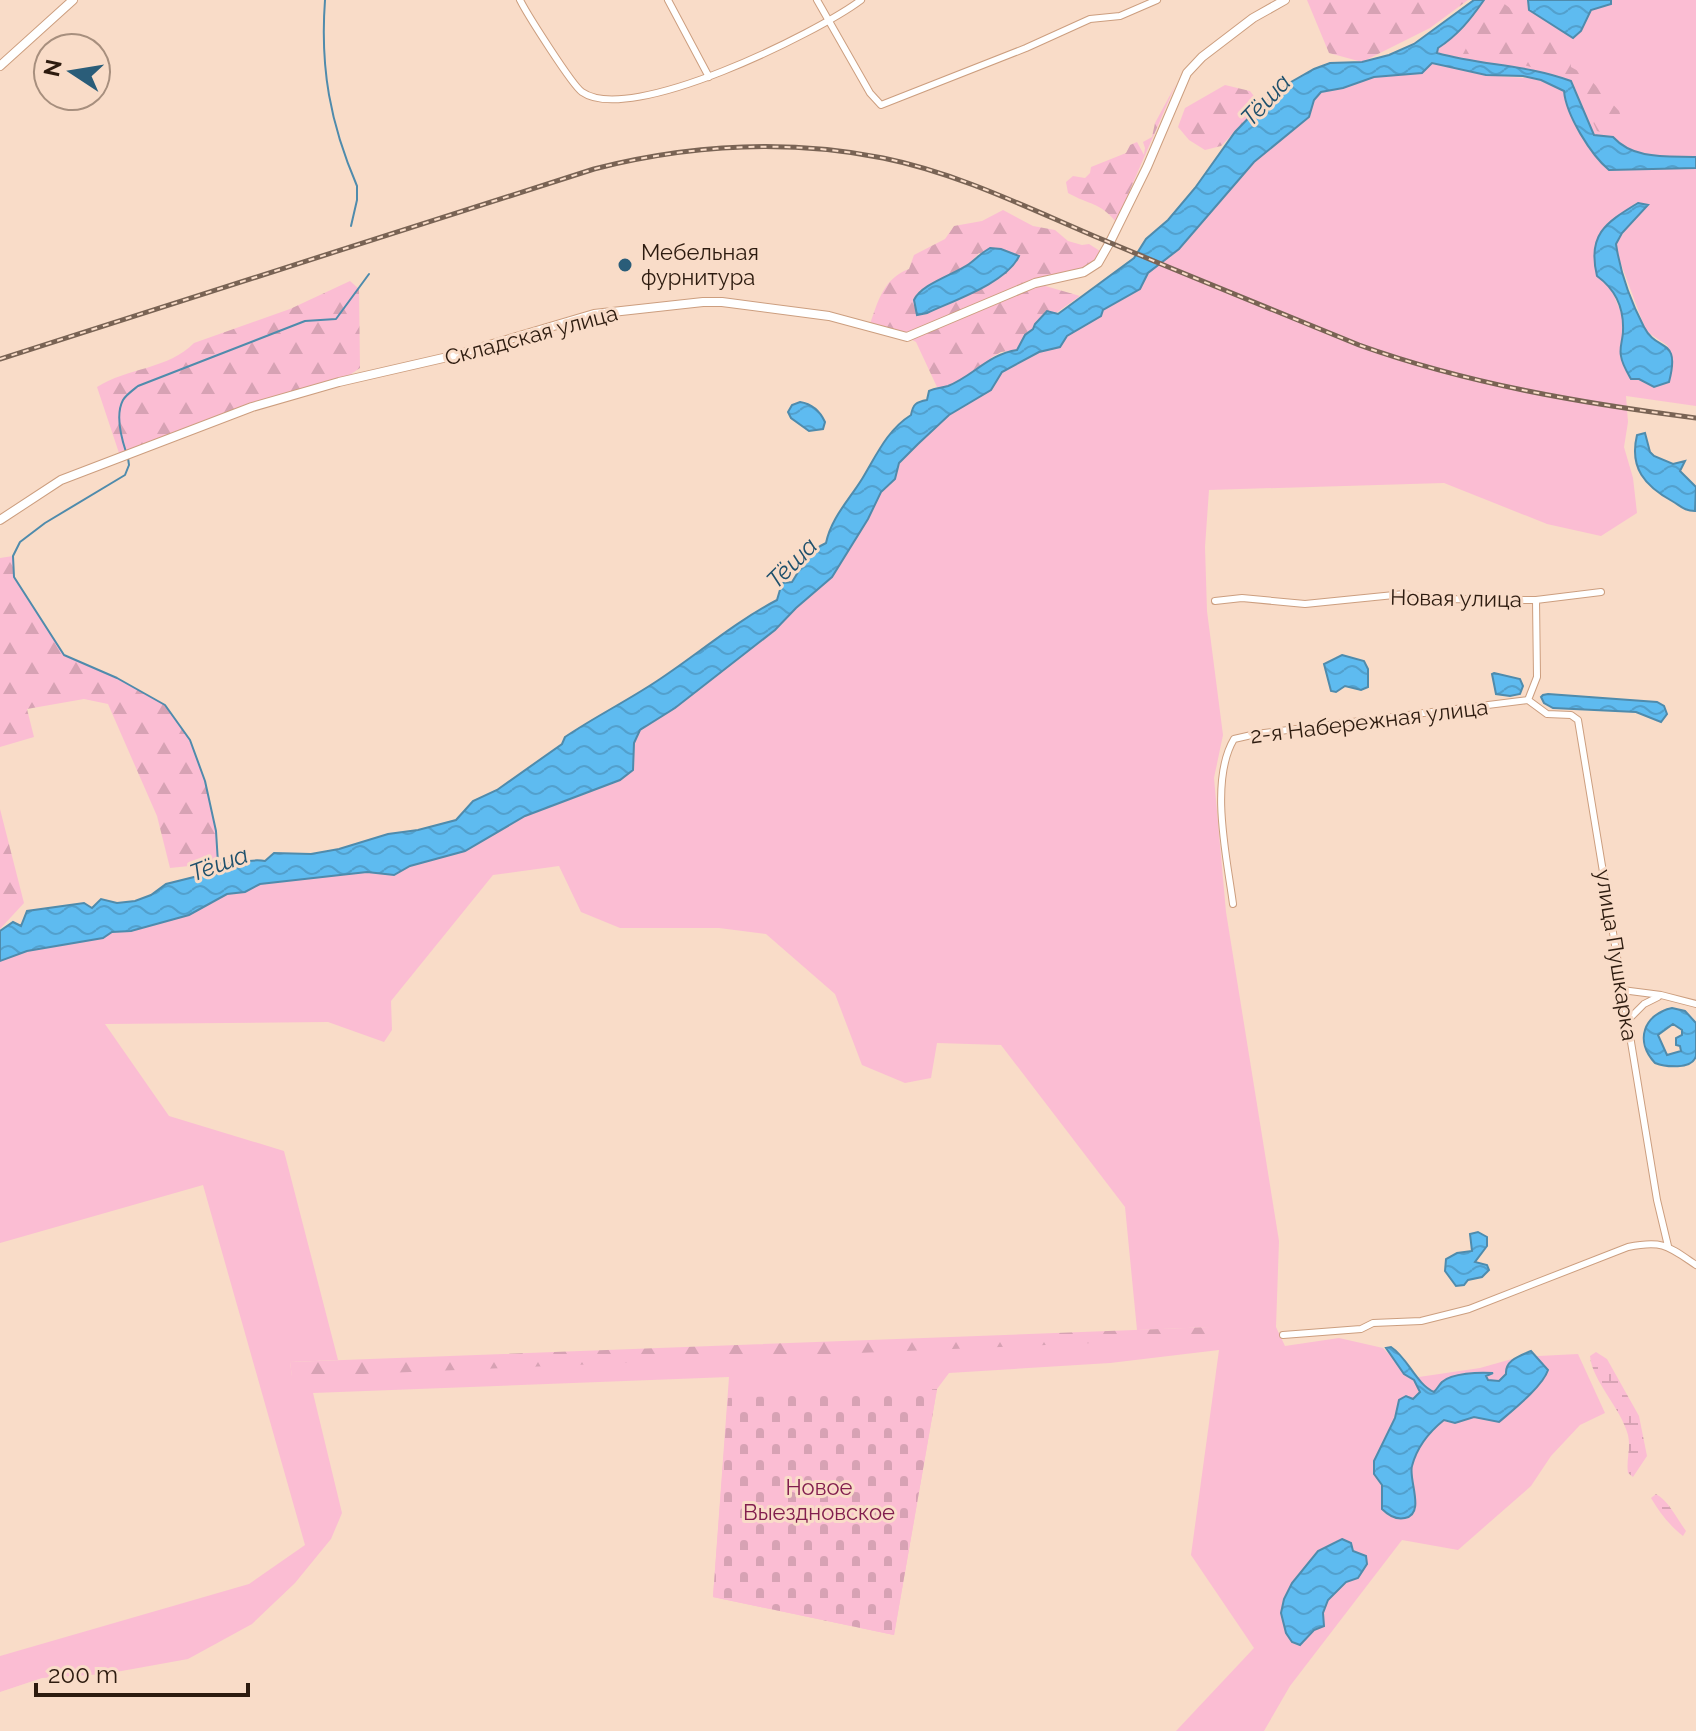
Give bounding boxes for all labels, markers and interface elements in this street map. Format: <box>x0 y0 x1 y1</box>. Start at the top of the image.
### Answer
north arrow <box>32 32 112 112</box>
text: N <box>38 57 67 79</box>
water label: Тёша <box>1235 68 1297 132</box>
place label: Мебельная фурнитура <box>641 239 759 290</box>
marker: Мебельная фурнитура <box>616 256 634 274</box>
street label: Складская улица <box>442 299 620 371</box>
water label: Тёша <box>760 531 823 594</box>
street label: Новая улица <box>1390 584 1522 612</box>
street label: 2-я Набережная улица <box>1249 694 1489 748</box>
water label: Тёша <box>186 840 252 887</box>
street label: улица Пушкарка <box>1591 867 1643 1043</box>
park label: Новое Выездновское <box>743 1474 895 1525</box>
scale bar <box>36 1647 248 1697</box>
text: 200 m <box>48 1660 118 1689</box>

